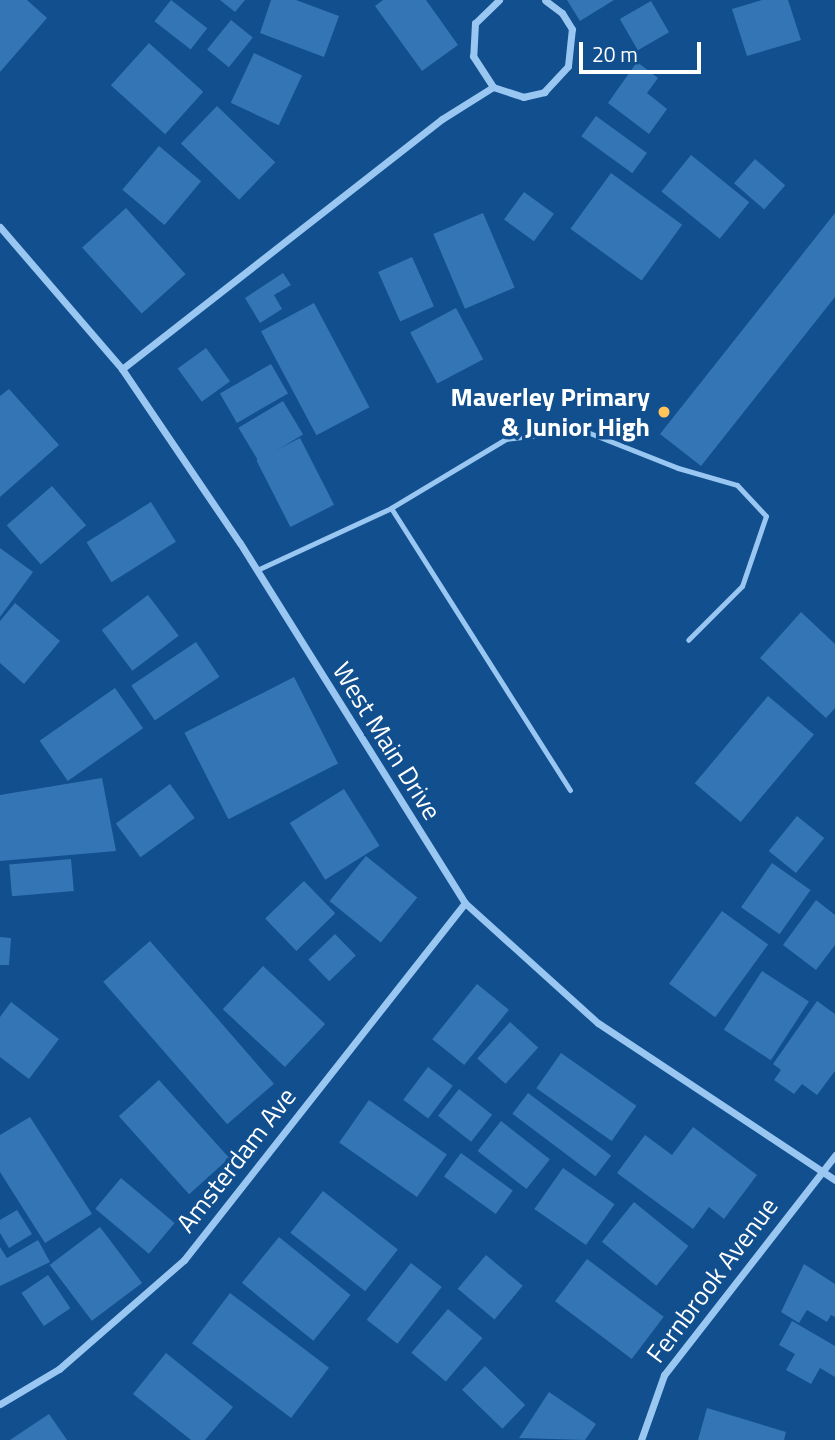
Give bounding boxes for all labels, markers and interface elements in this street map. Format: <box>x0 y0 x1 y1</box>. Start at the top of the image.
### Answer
scale bar <box>583 28 706 72</box>
text: 20 m <box>592 38 638 70</box>
place label: Maverley Primary & Junior High <box>451 381 650 442</box>
marker: Maverley Primary & Junior High <box>656 404 672 420</box>
street label: West Main Drive <box>326 657 448 825</box>
street label: Amsterdam Ave <box>170 1081 302 1239</box>
street label: Fernbrook Avenue <box>640 1191 784 1369</box>

